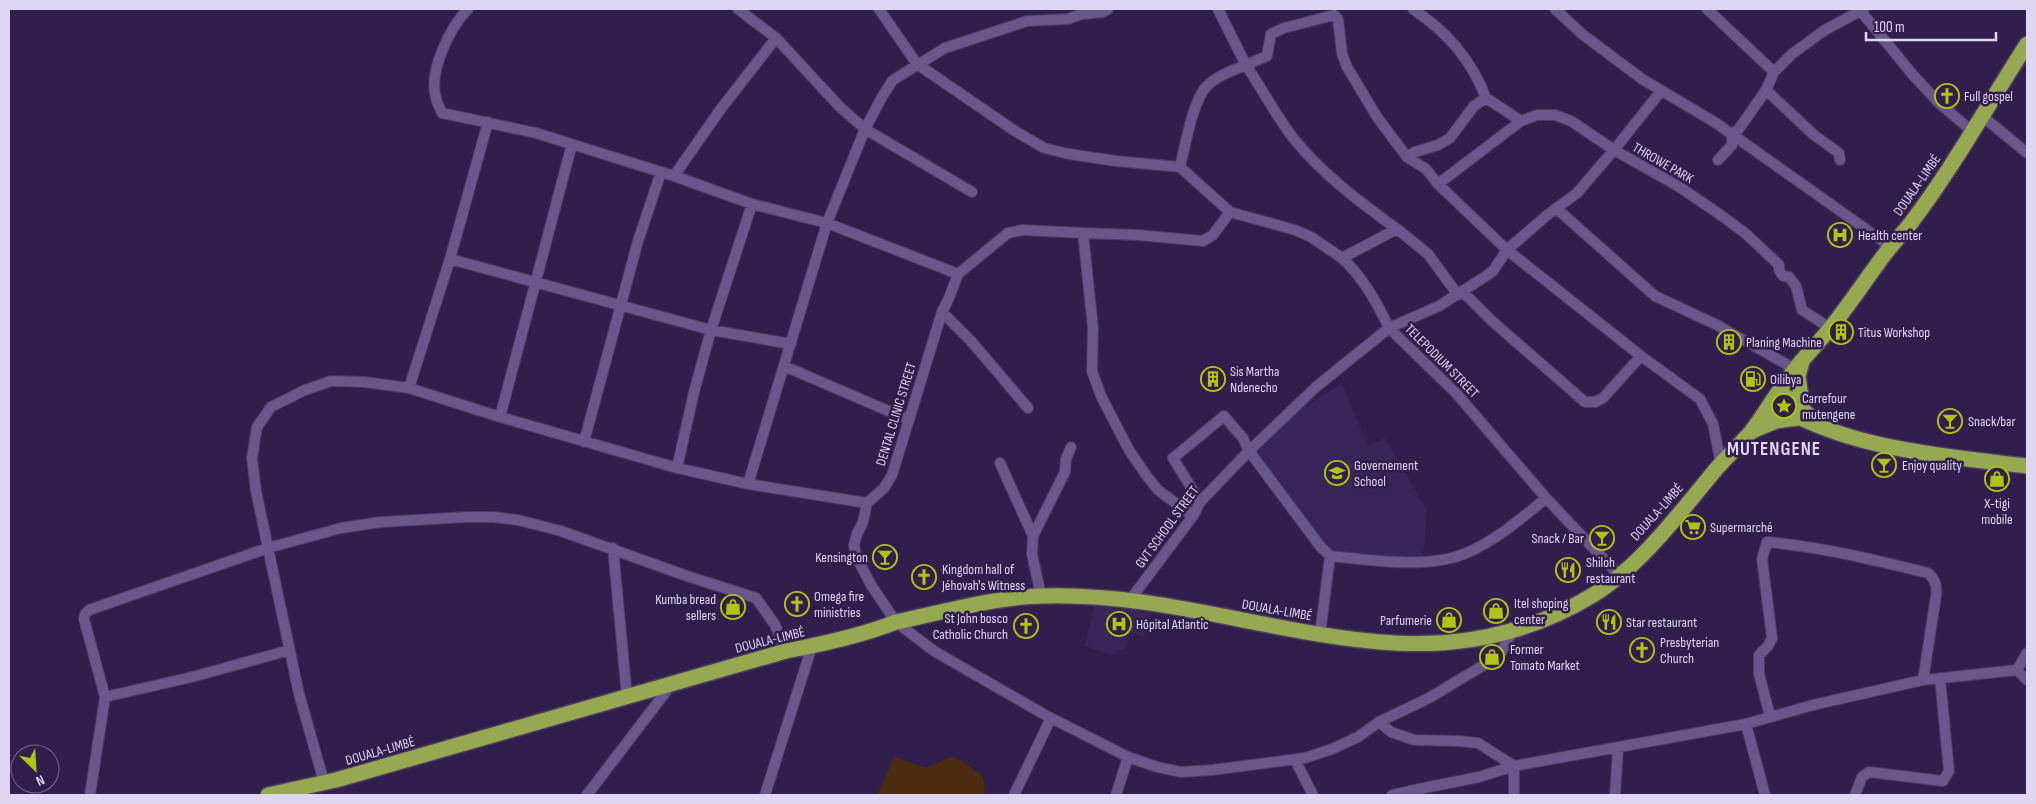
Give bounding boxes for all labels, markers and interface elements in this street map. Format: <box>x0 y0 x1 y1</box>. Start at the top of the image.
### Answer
scale bar <box>1866 10 1996 42</box>
text: 100 m <box>1874 18 1905 37</box>
church icon: Full gospel <box>1934 83 1960 109</box>
place label: Full gospel <box>1964 88 2013 105</box>
street label: THROWE PARK <box>1630 139 1697 188</box>
street label: DOUALA-LIMBÉ <box>1890 151 1944 219</box>
hospital icon: Health center <box>1827 222 1853 248</box>
place label: Health center <box>1858 227 1922 244</box>
building icon: Titus Workshop <box>1828 319 1854 345</box>
street label: TELEPODIUM STREET <box>1401 320 1483 402</box>
place label: Titus Workshop <box>1858 324 1930 341</box>
building icon: Planing Machine <box>1716 329 1742 355</box>
place label: Planing Machine <box>1746 334 1822 351</box>
street label: DENTAL CLINIC STREET <box>872 360 920 468</box>
place label: Sis Martha Ndenecho <box>1230 363 1279 396</box>
building icon: Sis Martha Ndenecho <box>1200 366 1226 392</box>
fuel station icon: Oilibya <box>1740 366 1766 392</box>
place label: Oilibya <box>1770 371 1801 388</box>
place label: Carrefour mutengene <box>1802 390 1855 423</box>
place icon: Carrefour mutengene <box>1771 393 1797 419</box>
bar icon: Snack/bar <box>1937 408 1963 434</box>
place label: Snack/bar <box>1968 413 2015 430</box>
district label: MUTENGENE <box>1727 438 1821 461</box>
bar icon: Enjoy quality <box>1871 452 1897 478</box>
place label: Governement School <box>1354 457 1418 490</box>
place label: Enjoy quality <box>1902 457 1962 474</box>
school or university icon: Governement School <box>1324 460 1350 486</box>
shop icon: X-tigi mobile <box>1984 466 2010 492</box>
street label: DOUALA-LIMBÉ <box>1627 480 1687 544</box>
street label: GVT SCHOOL STREET <box>1131 482 1203 571</box>
place label: X-tigi mobile <box>1981 495 2013 528</box>
supermarket icon: Supermarché <box>1680 514 1706 540</box>
place label: Supermarché <box>1710 519 1773 536</box>
bar icon: Snack / Bar <box>1589 525 1615 551</box>
place label: Snack / Bar <box>1531 530 1584 547</box>
bar icon: Kensington <box>872 544 898 570</box>
place label: Kensington <box>815 549 868 566</box>
place label: Shiloh restaurant <box>1586 554 1635 587</box>
restaurant icon: Shiloh restaurant <box>1555 557 1581 583</box>
place label: Kingdom hall of Jéhovah's Witness <box>941 561 1025 594</box>
church icon: Kingdom hall of Jéhovah's Witness <box>911 564 937 590</box>
place label: Omega fire ministries <box>814 588 864 621</box>
place label: Kumba bread sellers <box>655 591 716 624</box>
church icon: Omega fire ministries <box>784 591 810 617</box>
shop icon: Kumba bread sellers <box>720 594 746 620</box>
street label: DOUALA-LIMBÉ <box>1241 595 1314 625</box>
place label: Itel shoping center <box>1514 595 1569 628</box>
shop icon: Itel shoping center <box>1483 598 1509 624</box>
shop icon: Parfumerie <box>1436 607 1462 633</box>
restaurant icon: Star restaurant <box>1596 609 1622 635</box>
place label: St John bosco Catholic Church <box>933 610 1008 643</box>
hospital icon: Hôpital Atlantic <box>1106 611 1132 637</box>
place label: Parfumerie <box>1380 612 1432 629</box>
church icon: St John bosco Catholic Church <box>1013 613 1039 639</box>
place label: Star restaurant <box>1626 614 1697 631</box>
place label: Hôpital Atlantic <box>1136 616 1209 633</box>
street label: DOUALA-LIMBÉ <box>733 623 807 657</box>
place label: Presbyterian Church <box>1660 634 1719 667</box>
church icon: Presbyterian Church <box>1629 637 1655 663</box>
place label: Former Tomato Market <box>1510 641 1580 674</box>
shop icon: Former Tomato Market <box>1479 644 1505 670</box>
street label: DOUALA-LIMBÉ <box>343 733 417 769</box>
north arrow <box>10 744 60 794</box>
text: N <box>33 771 47 790</box>

